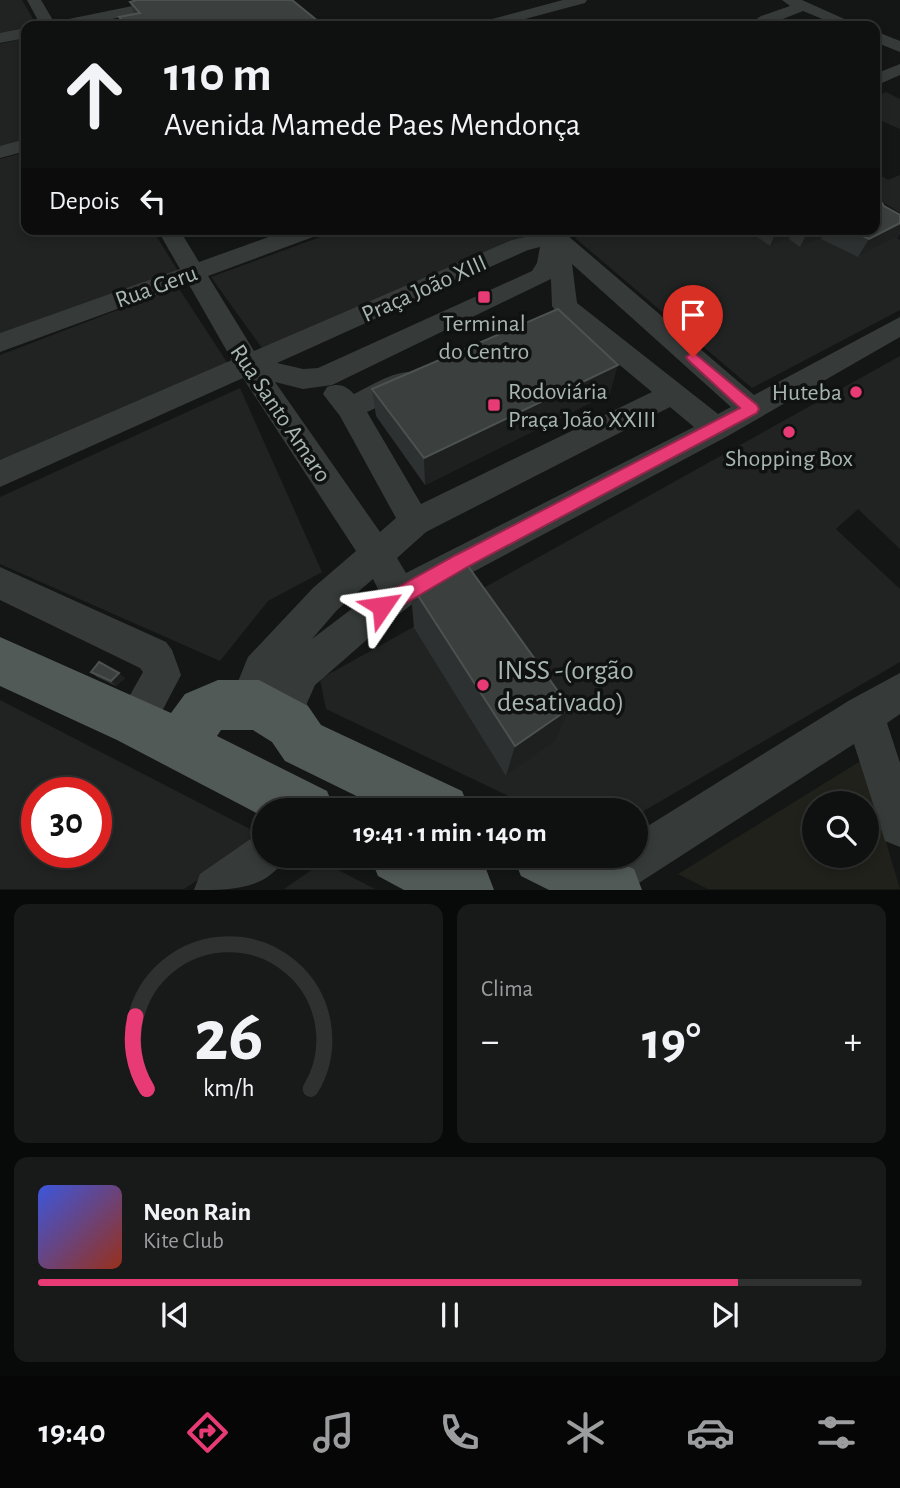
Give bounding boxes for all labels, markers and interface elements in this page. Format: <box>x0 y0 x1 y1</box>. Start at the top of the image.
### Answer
icon: ahead <box>49 49 140 140</box>
text: 110 m <box>164 51 272 100</box>
text: Avenida Mamede Paes Mendonça <box>164 109 581 141</box>
icon: left <box>134 182 172 220</box>
text: Depois <box>49 188 120 214</box>
street label: Praça João XIII <box>358 251 490 327</box>
street label: Rua Geru <box>112 261 200 313</box>
pin <box>663 285 723 357</box>
marker: Terminal do Centro <box>476 289 492 305</box>
icon: arrive <box>674 296 712 334</box>
place label: Terminal do Centro <box>439 312 529 364</box>
street label: Rua Santo Amaro <box>225 340 335 487</box>
place label: Rodoviária Praça João XXIII <box>508 380 656 432</box>
place label: Huteba <box>772 381 842 405</box>
marker: Huteba <box>848 384 864 400</box>
marker: Rodoviária Praça João XXIII <box>486 397 502 413</box>
marker: Shopping Box <box>781 424 797 440</box>
place label: Shopping Box <box>725 447 854 471</box>
position arrow <box>345 569 419 643</box>
place label: INSS -(orgão desativado) <box>497 657 634 717</box>
marker: INSS -(orgão desativado) <box>475 677 491 693</box>
speed limit sign: 30 <box>21 777 112 868</box>
map controls <box>802 791 879 868</box>
button: search <box>802 791 879 868</box>
text: 19:41 · 1 min · 140 m <box>353 820 547 846</box>
text: Clima <box>481 978 533 1001</box>
text: 26 <box>194 1002 263 1075</box>
text: 19° <box>642 1016 701 1068</box>
text: − <box>481 1023 499 1061</box>
text: + <box>844 1023 862 1061</box>
text: km/h <box>203 1076 254 1101</box>
text: Neon Rain <box>143 1199 251 1225</box>
text: Kite Club <box>143 1230 224 1253</box>
icon: previous <box>156 1296 194 1334</box>
icon: pause <box>431 1296 469 1334</box>
icon: next <box>706 1296 744 1334</box>
icon: directions <box>183 1408 232 1457</box>
icon: music <box>309 1408 358 1457</box>
icon: phone <box>435 1408 484 1457</box>
icon: climate <box>561 1408 610 1457</box>
icon: car <box>686 1408 735 1457</box>
icon: filters <box>812 1408 861 1457</box>
text: 19:40 <box>38 1416 106 1448</box>

